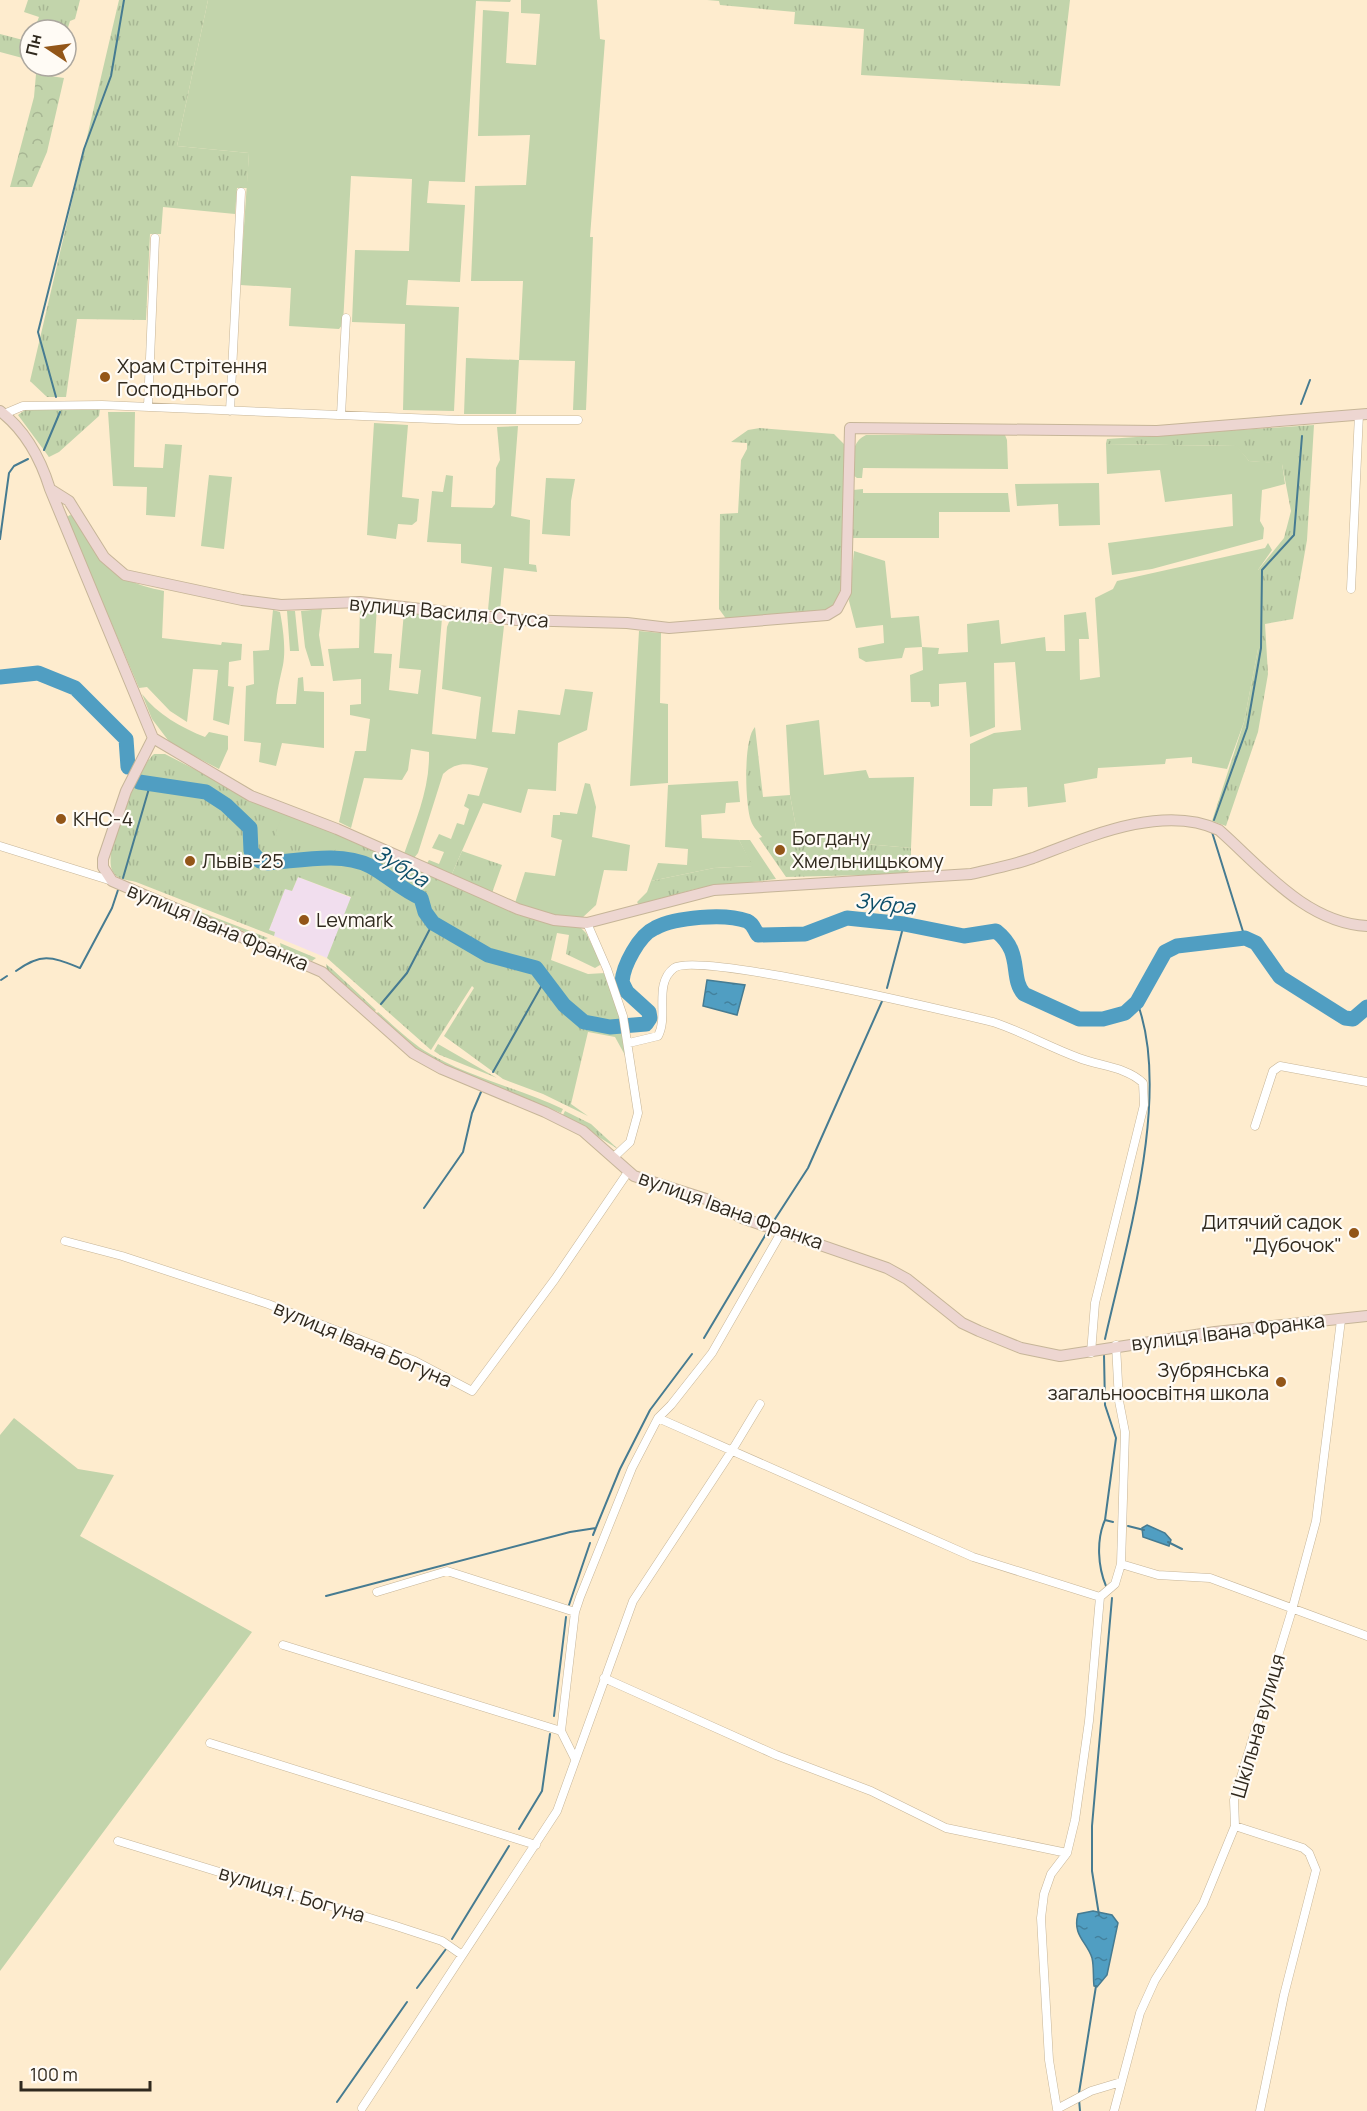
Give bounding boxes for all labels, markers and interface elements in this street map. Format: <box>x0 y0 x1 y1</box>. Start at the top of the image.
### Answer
north arrow <box>18 18 78 78</box>
text: Пн <box>20 32 47 58</box>
place label: Храм Стрітення Господнього <box>117 352 267 402</box>
marker: Храм Стрітення Господнього <box>98 370 112 384</box>
street label: вулиця Василя Стуса <box>348 589 550 634</box>
place label: КНС-4 <box>73 805 133 832</box>
marker: КНС-4 <box>54 812 68 826</box>
place label: Богдану Хмельницькому <box>792 824 944 874</box>
water label: Зубра <box>369 837 435 894</box>
marker: Богдану Хмельницькому <box>773 843 787 857</box>
place label: Львів-25 <box>202 847 284 874</box>
marker: Львів-25 <box>183 854 197 868</box>
street label: вулиця Івана Франка <box>123 876 313 977</box>
water label: Зубра <box>854 885 918 921</box>
place label: Levmark <box>316 906 394 933</box>
marker: Levmark <box>297 913 311 927</box>
street label: вулиця Івана Франка <box>635 1164 827 1255</box>
place label: Дитячий садок "Дубочок" <box>1202 1208 1343 1258</box>
marker: Дитячий садок "Дубочок" <box>1347 1226 1361 1240</box>
street label: вулиця Івана Богуна <box>270 1294 456 1393</box>
street label: вулиця Івана Франка <box>1130 1306 1326 1357</box>
place label: Зубрянська загальноосвітня школа <box>1048 1356 1269 1406</box>
marker: Зубрянська загальноосвітня школа <box>1274 1375 1288 1389</box>
street label: Шкільна вулиця <box>1224 1651 1291 1801</box>
street label: вулиця І. Богуна <box>216 1858 369 1929</box>
scale bar <box>21 2054 150 2092</box>
text: 100 m <box>30 2062 78 2086</box>

